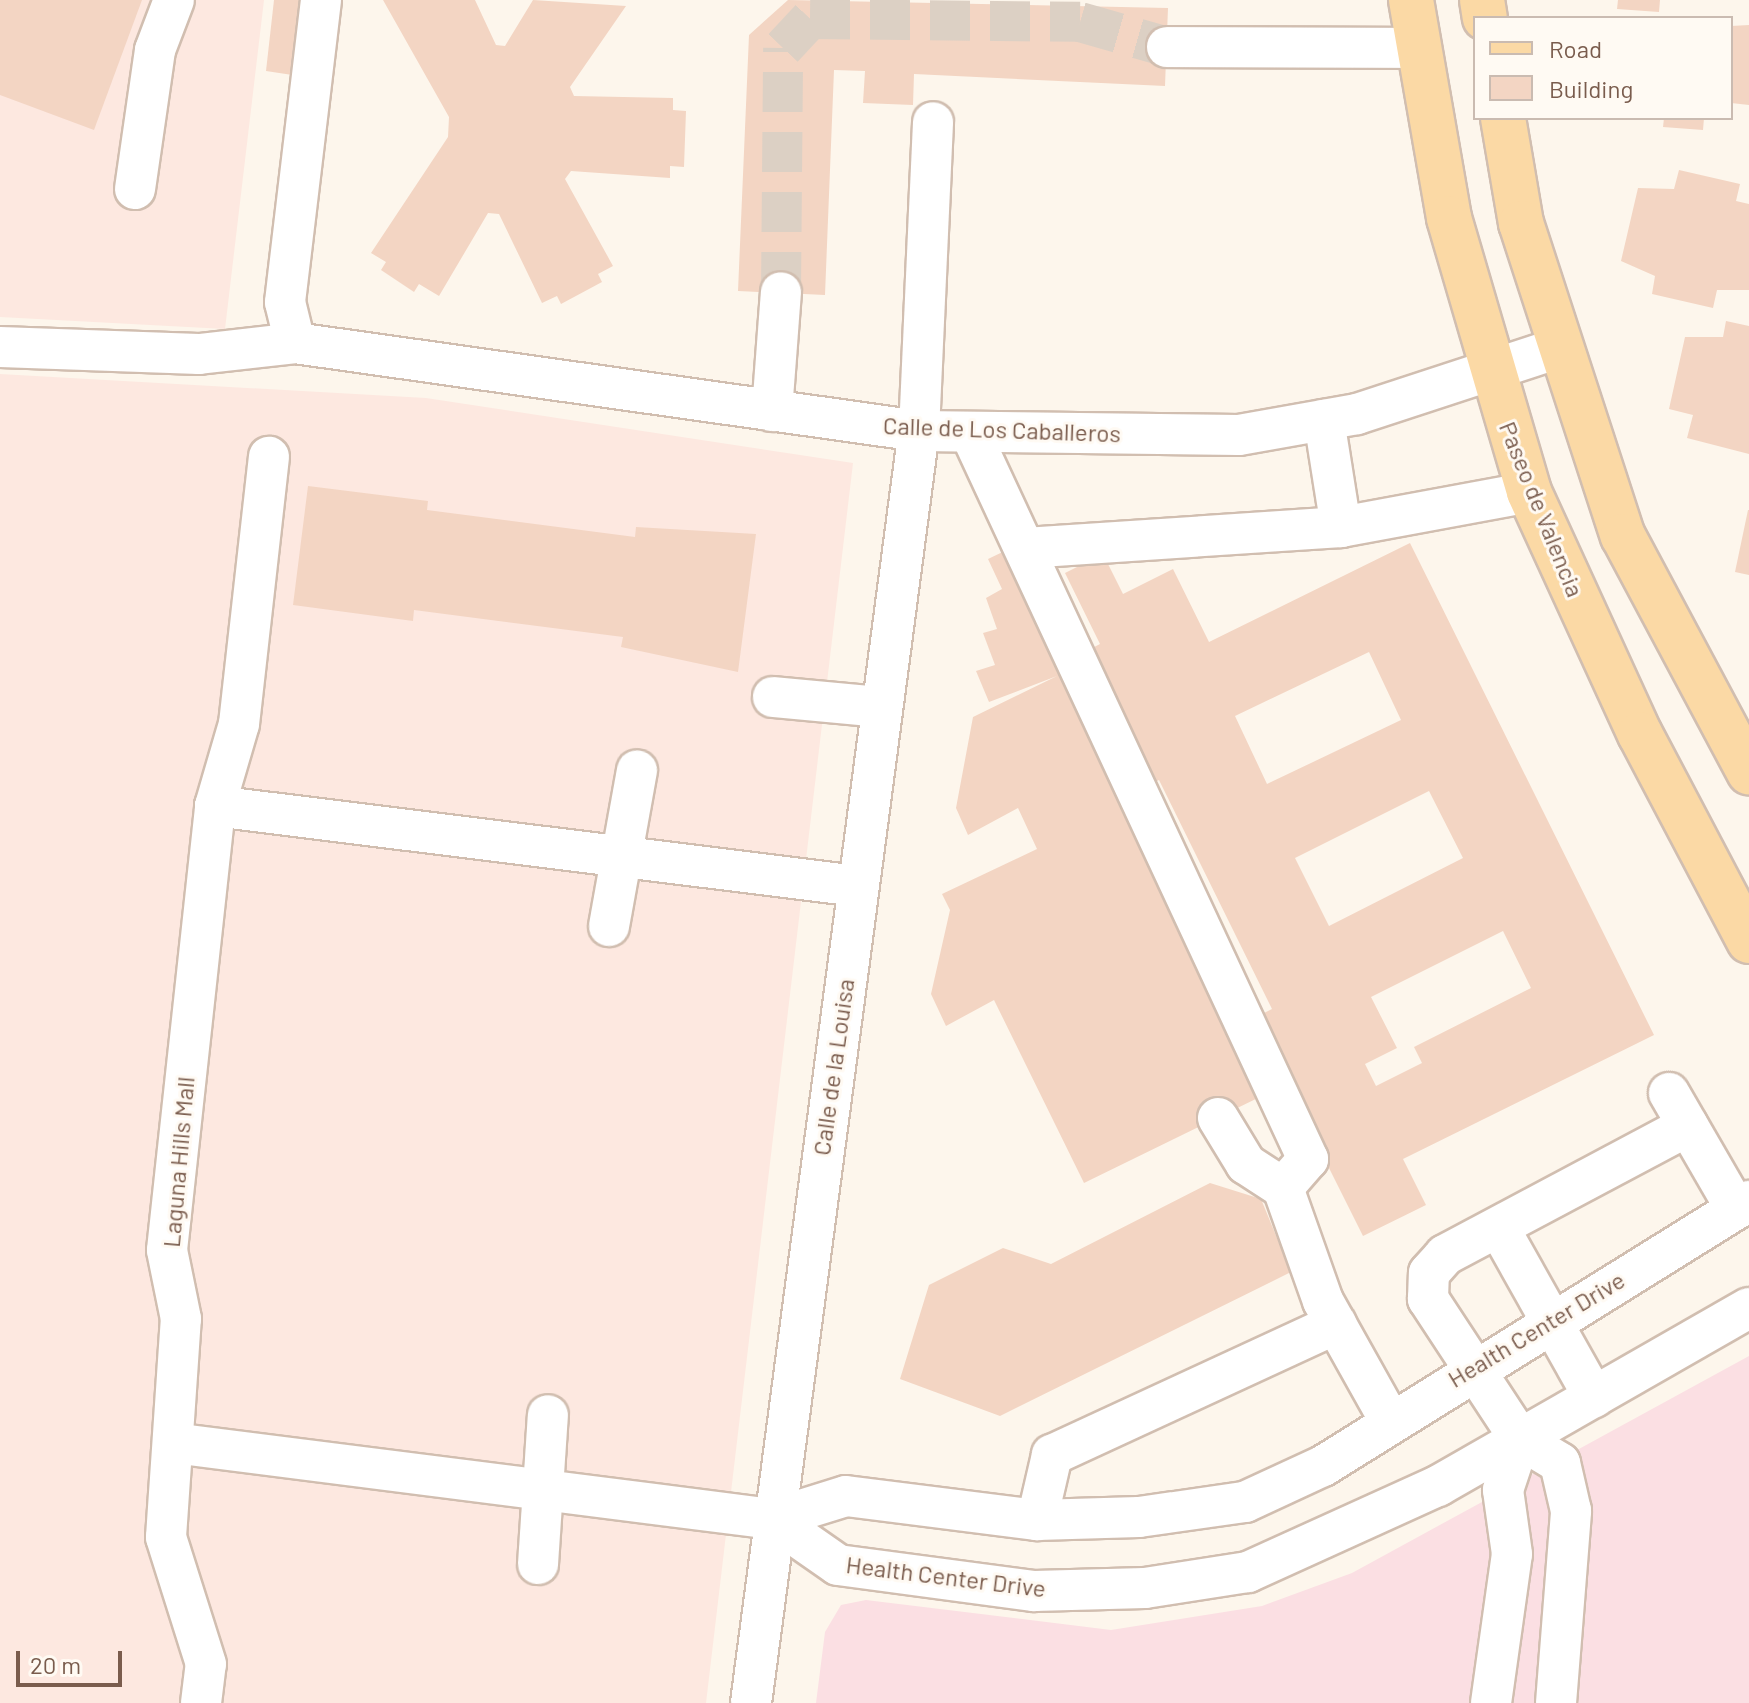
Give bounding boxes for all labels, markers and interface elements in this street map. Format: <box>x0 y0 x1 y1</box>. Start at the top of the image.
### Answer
legend <box>1473 16 1733 120</box>
text: Road <box>1549 34 1602 63</box>
text: Building <box>1549 74 1633 103</box>
street label: Calle de Los Caballeros <box>882 410 1122 448</box>
street label: Paseo de Valencia <box>1494 417 1590 601</box>
street label: Calle de la Louisa <box>806 977 860 1157</box>
street label: Laguna Hills Mall <box>156 1075 200 1249</box>
street label: Health Center Drive <box>1442 1265 1630 1393</box>
street label: Health Center Drive <box>844 1549 1048 1603</box>
scale bar <box>20 1635 126 1685</box>
text: 20 m <box>30 1650 81 1679</box>

